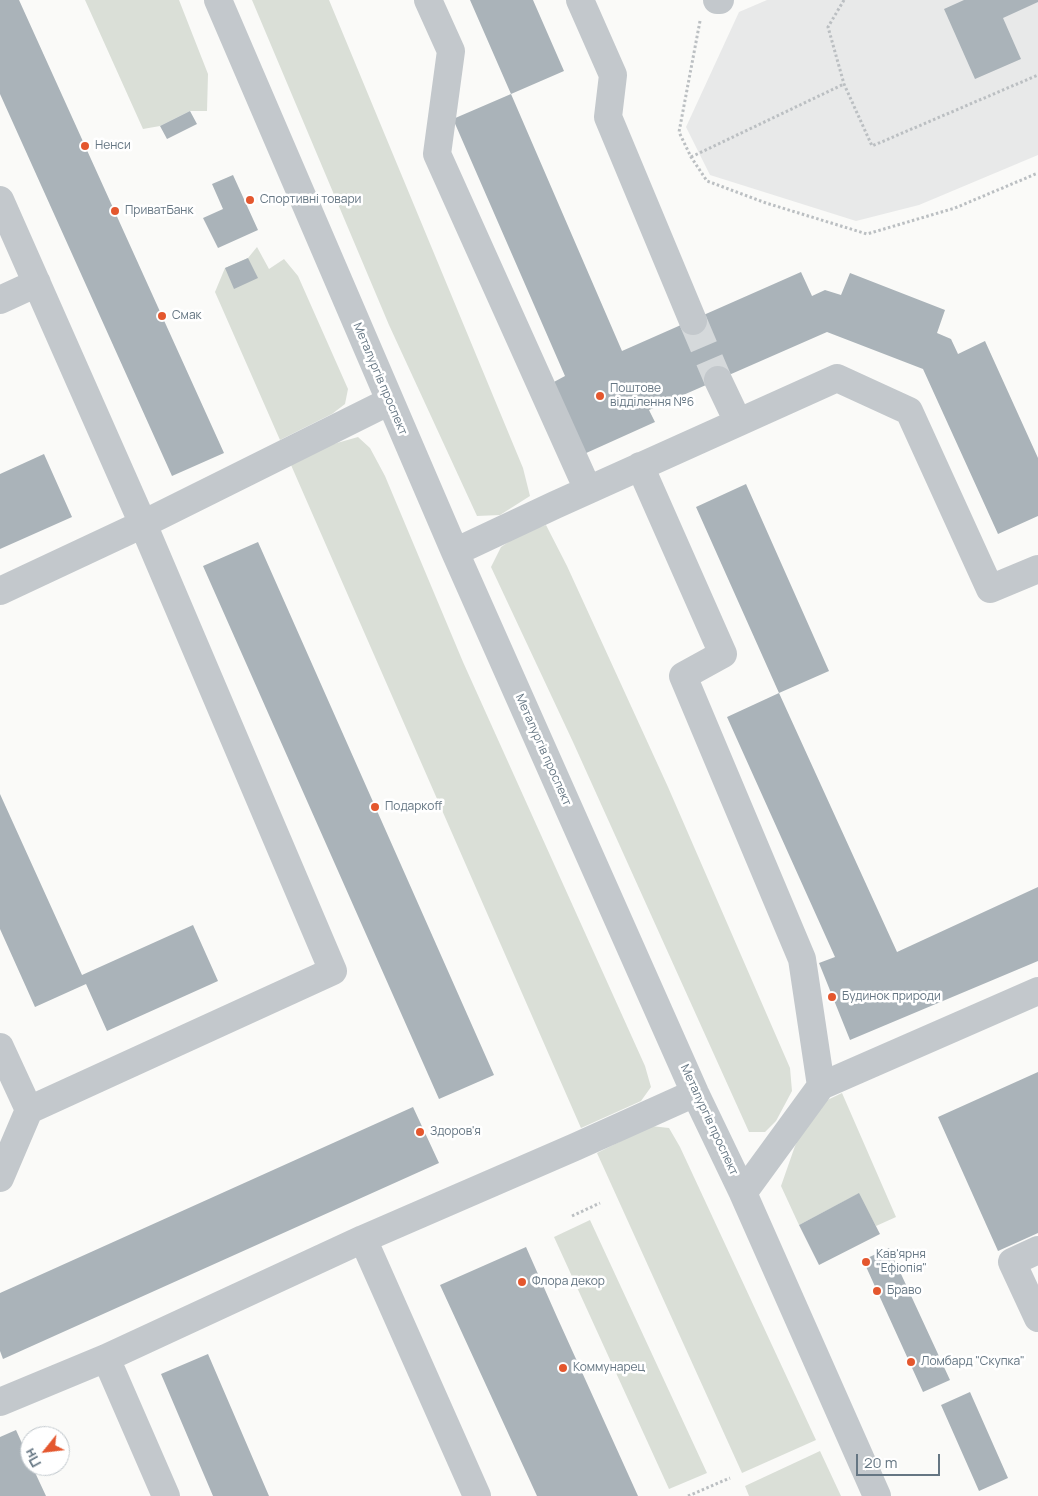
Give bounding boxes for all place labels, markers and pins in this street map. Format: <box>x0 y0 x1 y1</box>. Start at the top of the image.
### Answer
place label: Ненси <box>95 139 131 153</box>
marker: Ненси <box>79 140 91 152</box>
place label: Спортивні товари <box>260 193 361 207</box>
marker: Спортивні товари <box>244 194 256 206</box>
place label: ПриватБанк <box>125 204 193 218</box>
marker: ПриватБанк <box>109 205 121 217</box>
place label: Смак <box>172 309 202 323</box>
marker: Смак <box>156 310 168 322</box>
place label: Поштове відділення №6 <box>610 382 694 410</box>
marker: Поштове відділення №6 <box>594 390 606 402</box>
place label: Подаркоff <box>385 800 442 814</box>
marker: Подаркоff <box>369 801 381 813</box>
place label: Будинок природи <box>842 990 941 1004</box>
marker: Будинок природи <box>826 991 838 1003</box>
place label: Здоров'я <box>430 1125 481 1139</box>
marker: Здоров'я <box>414 1126 426 1138</box>
place label: Кав'ярня "Ефіопія" <box>876 1248 927 1276</box>
marker: Кав'ярня "Ефіопія" <box>860 1256 872 1268</box>
place label: Флора декор <box>532 1275 605 1289</box>
marker: Флора декор <box>516 1276 528 1288</box>
place label: Браво <box>887 1284 922 1298</box>
marker: Браво <box>871 1285 883 1297</box>
place label: Ломбард "Скупка" <box>921 1355 1025 1369</box>
marker: Ломбард "Скупка" <box>905 1356 917 1368</box>
place label: Коммунарец <box>573 1361 645 1375</box>
marker: Коммунарец <box>557 1362 569 1374</box>

